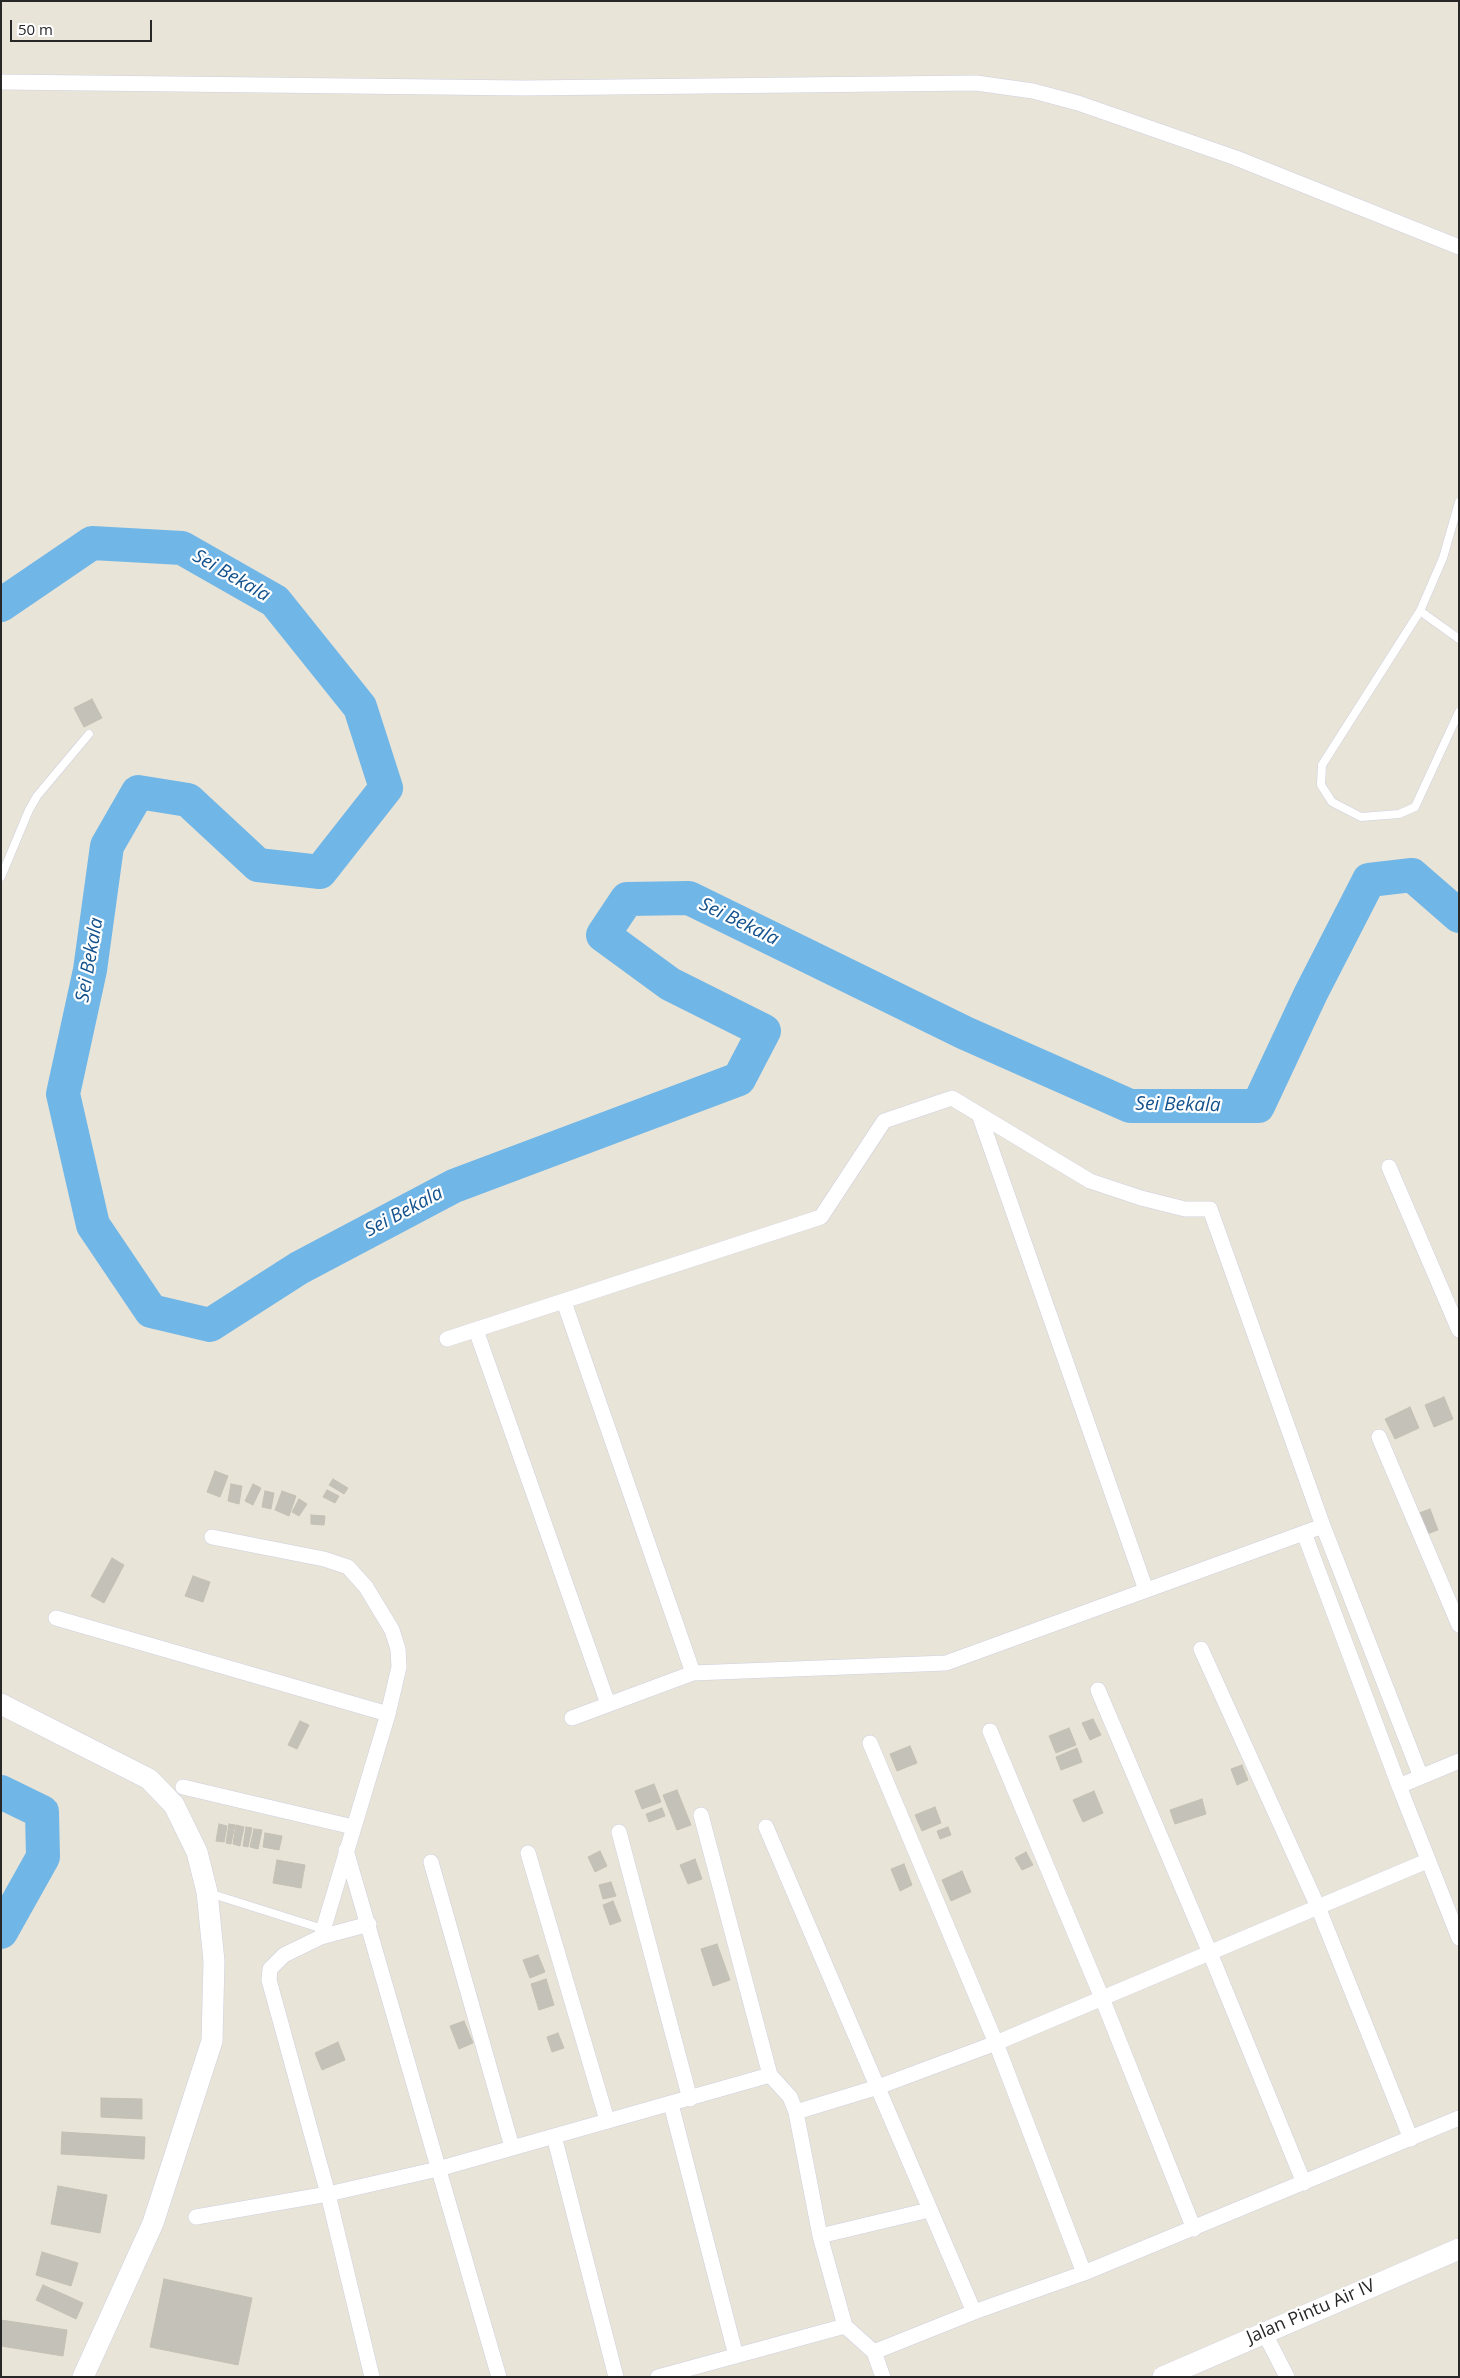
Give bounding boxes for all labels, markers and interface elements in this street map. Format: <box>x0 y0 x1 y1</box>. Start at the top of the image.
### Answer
scale bar <box>12 10 155 42</box>
text: 50 m <box>18 19 53 39</box>
water label: Sei Bekala <box>188 545 274 607</box>
water label: Sei Bekala <box>696 893 782 951</box>
water label: Sei Bekala <box>71 916 109 1004</box>
water label: Sei Bekala <box>1135 1093 1221 1117</box>
water label: Sei Bekala <box>361 1182 447 1242</box>
street label: Jalan Pintu Air IV <box>1244 2275 1378 2349</box>

